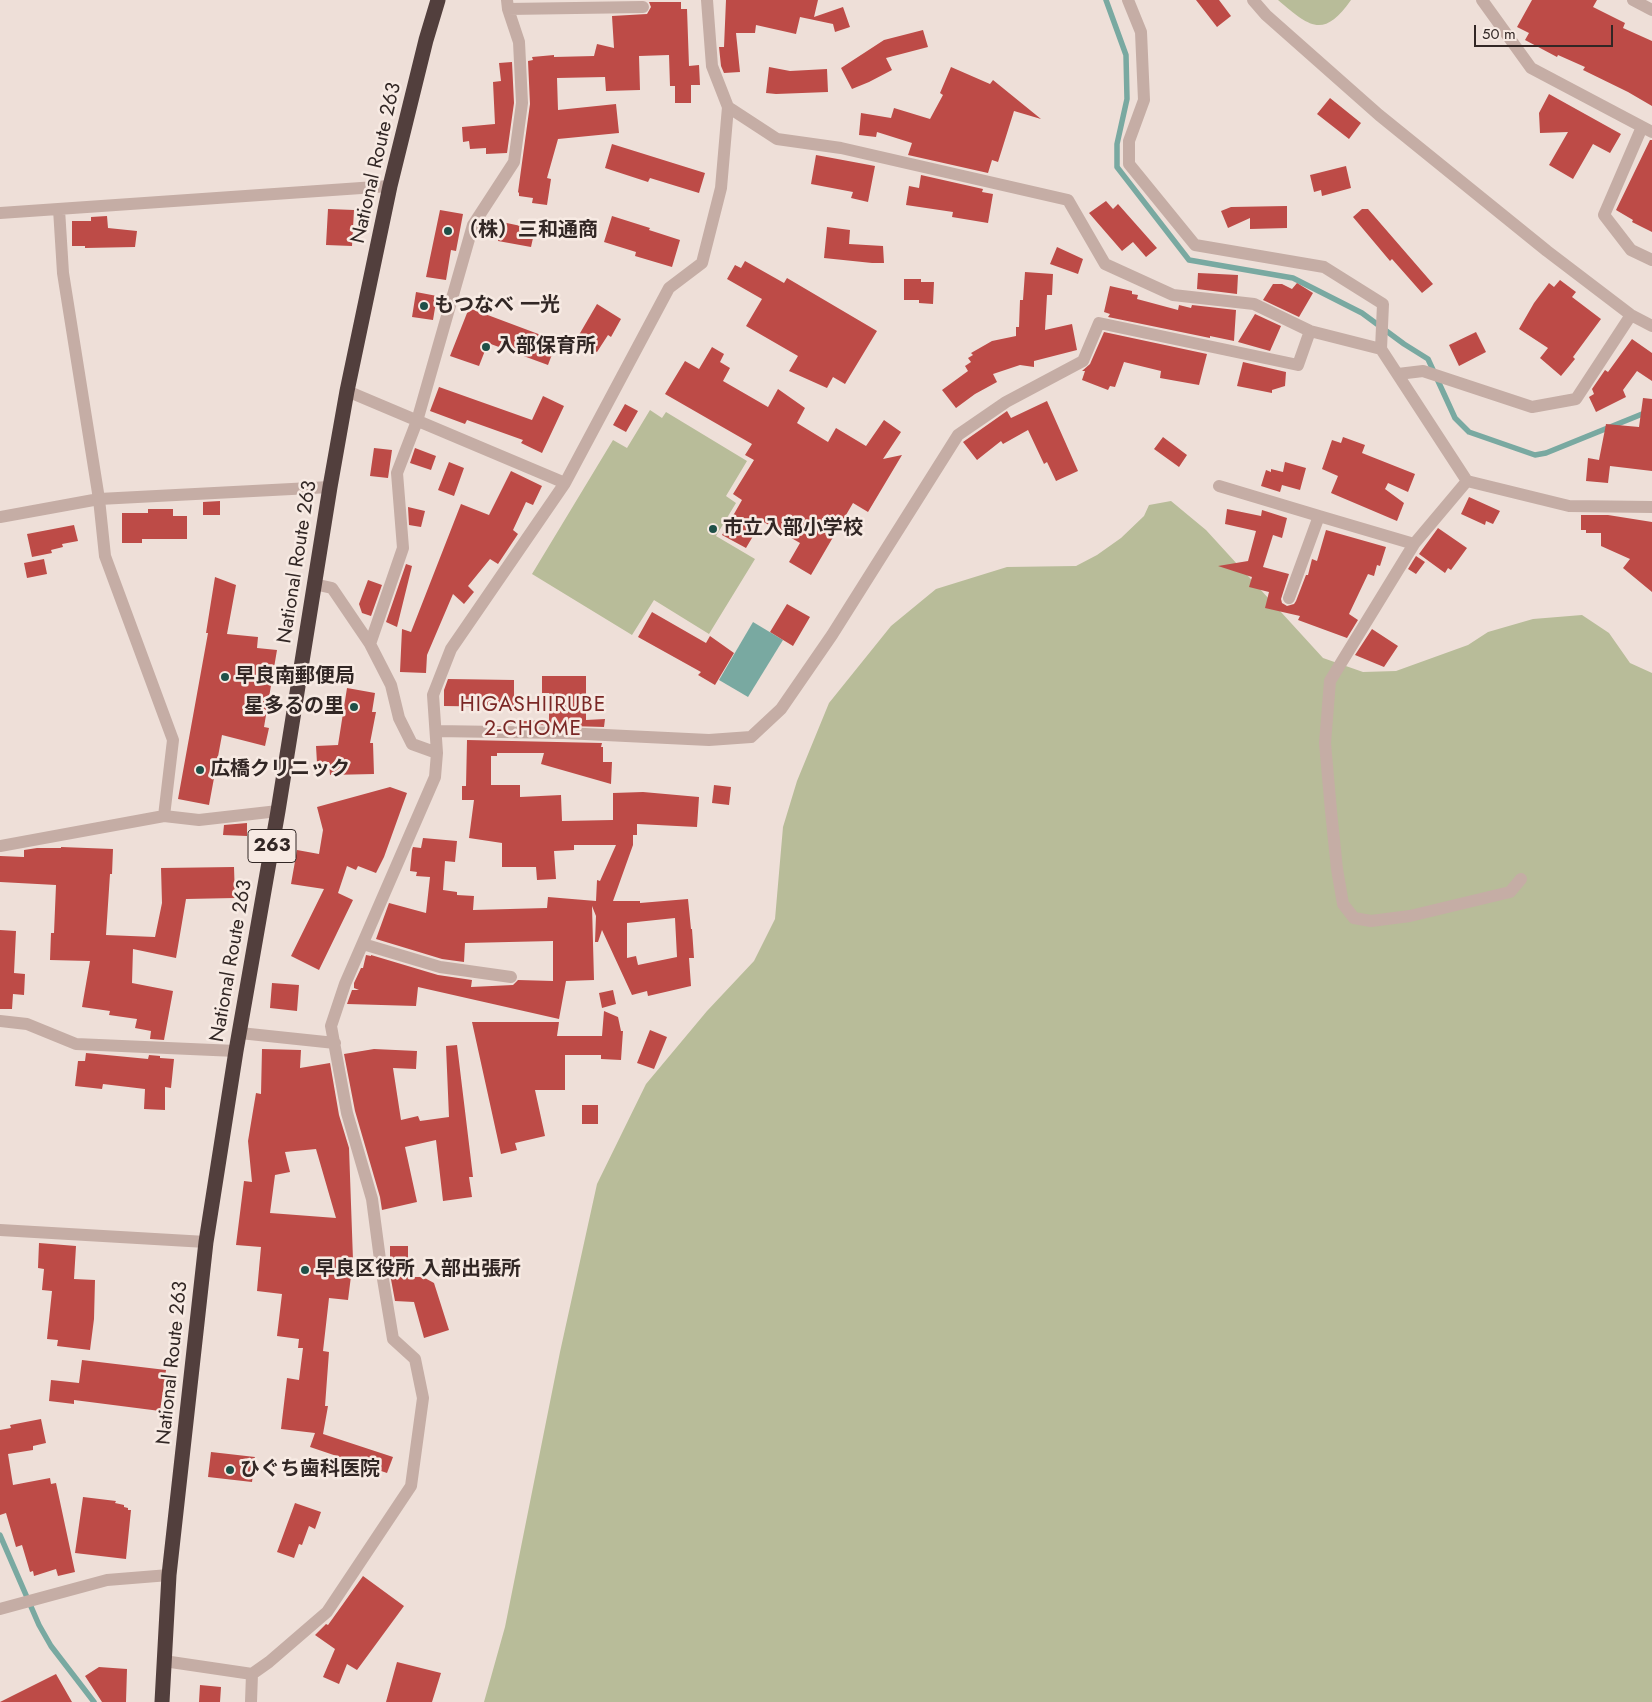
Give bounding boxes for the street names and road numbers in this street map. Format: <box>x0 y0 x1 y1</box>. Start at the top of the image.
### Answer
street label: National Route 263 <box>347 80 407 246</box>
street label: National Route 263 <box>273 479 323 645</box>
road number: 263 <box>248 829 296 862</box>
street label: National Route 263 <box>206 878 258 1044</box>
street label: National Route 263 <box>152 1280 194 1446</box>

